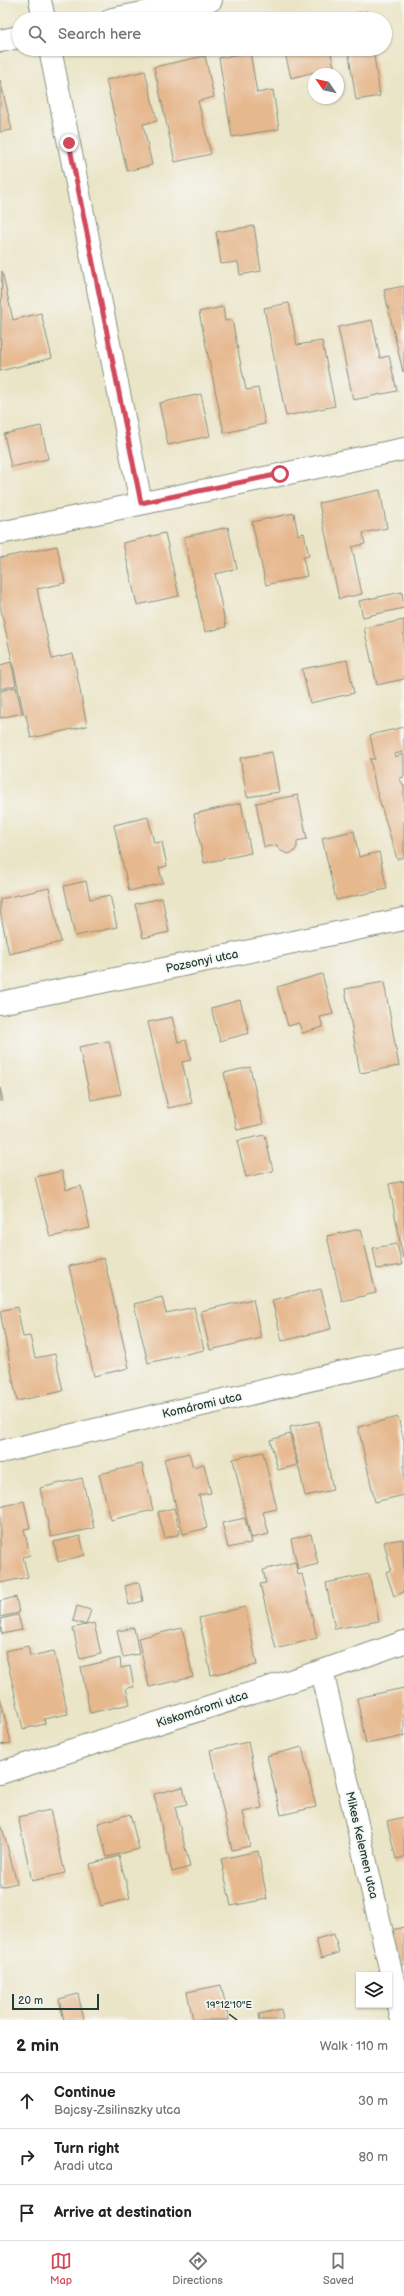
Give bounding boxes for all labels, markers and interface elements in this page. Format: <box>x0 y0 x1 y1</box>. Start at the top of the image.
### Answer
search box <box>12 12 392 56</box>
icon: search <box>26 23 48 45</box>
text: Search here <box>58 25 141 44</box>
north arrow <box>308 68 344 104</box>
route end <box>60 134 78 152</box>
route start <box>271 465 289 483</box>
street label: Pozsonyi utca <box>164 946 240 976</box>
street label: Komáromi utca <box>161 1389 244 1422</box>
street label: Kiskomáromi utca <box>154 1687 250 1731</box>
street label: Mikes Kelemen utca <box>342 1790 381 1900</box>
map controls <box>356 1972 392 2008</box>
button: layers <box>356 1972 392 2008</box>
scale bar <box>12 1992 99 2011</box>
text: 20 m <box>18 1994 43 2007</box>
text: 19°12'10"E <box>206 1999 253 2011</box>
text: 2 min <box>16 2036 59 2056</box>
text: Walk · 110 m <box>320 2038 388 2054</box>
text: Continue <box>54 2083 116 2102</box>
icon: ahead <box>16 2090 38 2112</box>
text: 30 m <box>358 2093 388 2109</box>
text: Bajcsy-Zsilinszky utca <box>54 2102 181 2118</box>
text: Turn right <box>54 2139 119 2158</box>
icon: right <box>16 2146 38 2168</box>
text: 80 m <box>359 2149 388 2165</box>
text: Aradi utca <box>54 2158 113 2174</box>
icon: arrive <box>16 2202 38 2224</box>
text: Arrive at destination <box>54 2203 192 2222</box>
tab: Map <box>50 2250 72 2287</box>
tab: Directions <box>172 2250 223 2287</box>
tab: Saved <box>323 2250 354 2287</box>

